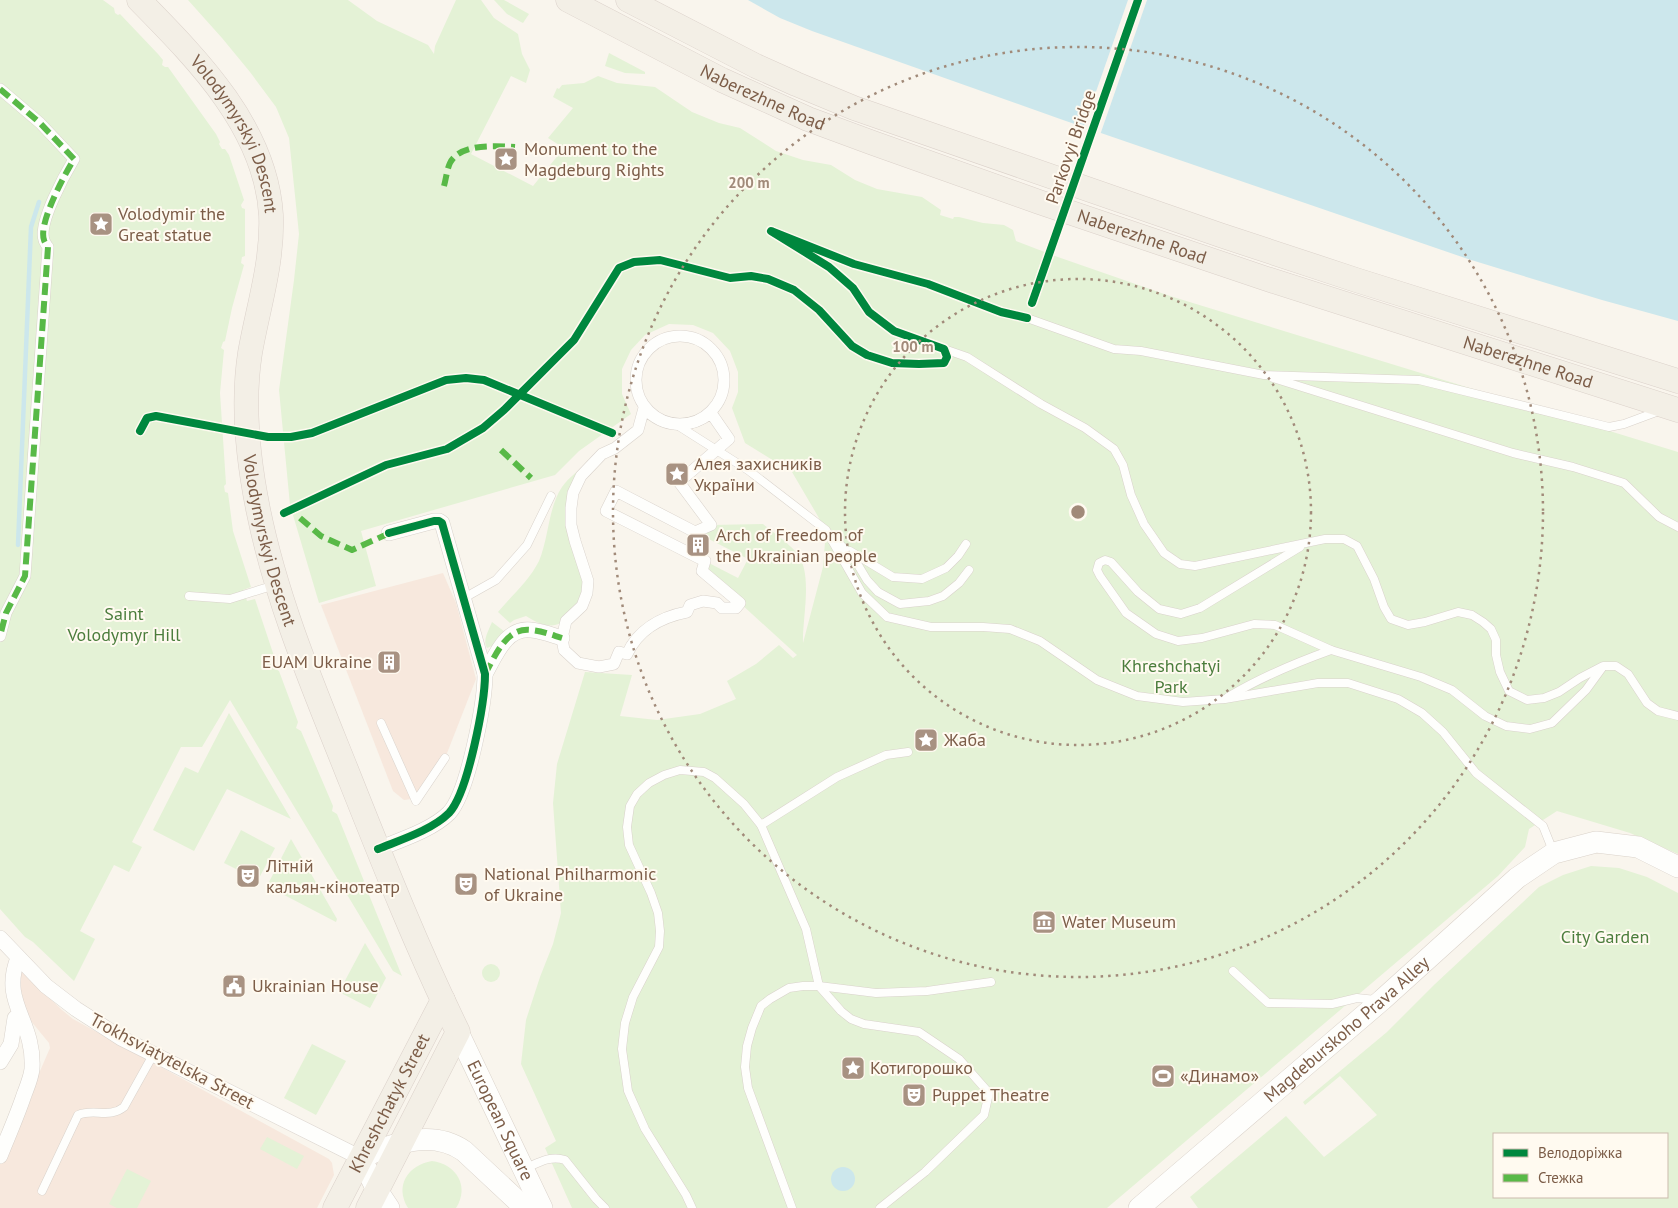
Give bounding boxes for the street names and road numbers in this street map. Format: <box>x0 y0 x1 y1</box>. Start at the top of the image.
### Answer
street label: Volodymyrskyi Descent <box>185 49 283 214</box>
street label: Naberezhne Road <box>697 59 829 135</box>
street label: Parkovyi Bridge <box>1040 87 1101 207</box>
street label: Naberezhne Road <box>1074 204 1210 269</box>
street label: Naberezhne Road <box>1460 330 1596 393</box>
street label: Volodymyrskyi Descent <box>238 452 302 629</box>
street label: Magdeburskoho Prava Alley <box>1259 950 1434 1107</box>
street label: Trokhsviatytelska Street <box>86 1007 258 1114</box>
street label: Khreshchatyk Street <box>343 1029 435 1177</box>
street label: European Square <box>462 1056 539 1184</box>

